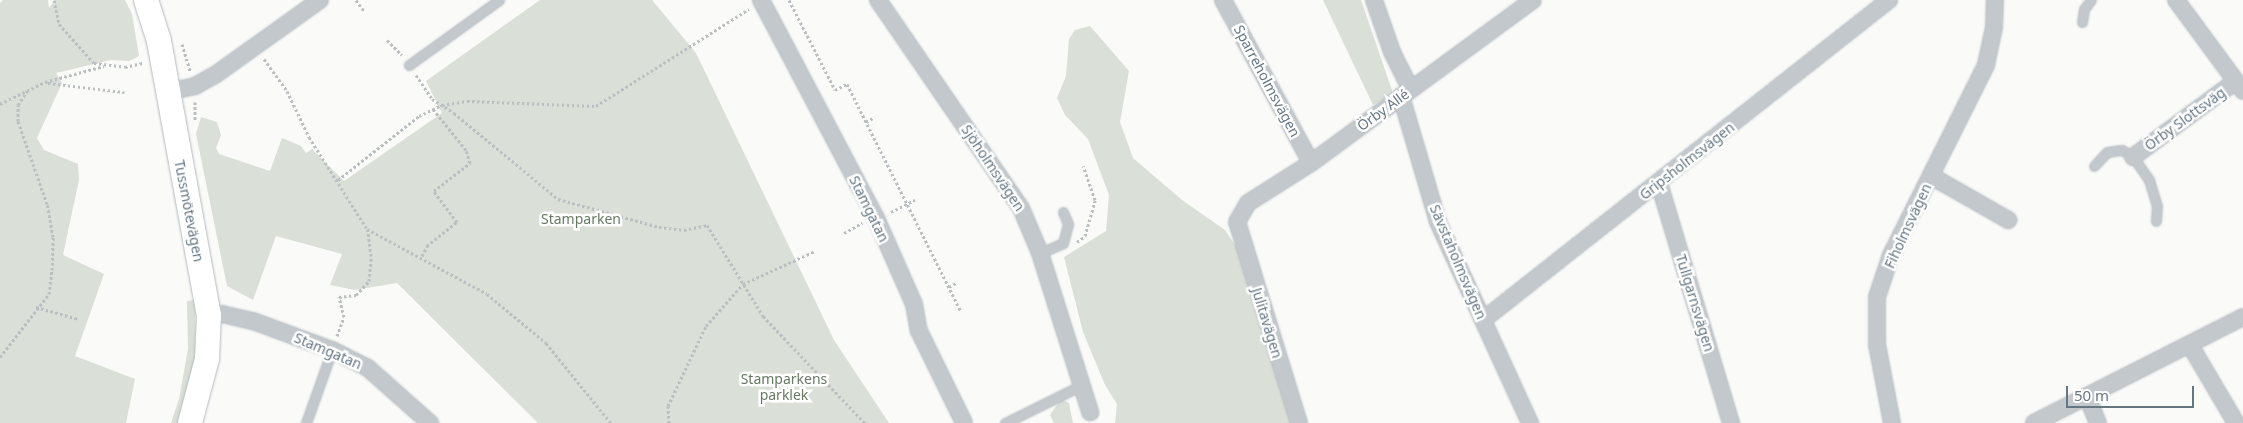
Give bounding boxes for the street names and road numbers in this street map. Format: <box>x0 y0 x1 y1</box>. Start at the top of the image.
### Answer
street label: Sparreholmsvägen <box>1230 22 1304 140</box>
street label: Örby Slottsväg <box>2141 84 2229 154</box>
street label: Örby Allé <box>1354 86 1412 134</box>
street label: Gripsholmsvägen <box>1636 119 1738 203</box>
street label: Sjöholmsvägen <box>958 122 1028 214</box>
street label: Tussmötevägen <box>171 159 207 263</box>
street label: Stamgatan <box>846 173 892 245</box>
street label: Fiholmsvägen <box>1881 181 1935 271</box>
street label: Sävstaholmsvägen <box>1426 202 1490 322</box>
street label: Tullgarnsvägen <box>1672 252 1718 354</box>
street label: Julitavägen <box>1248 286 1286 360</box>
street label: Stamgatan <box>292 329 364 373</box>

